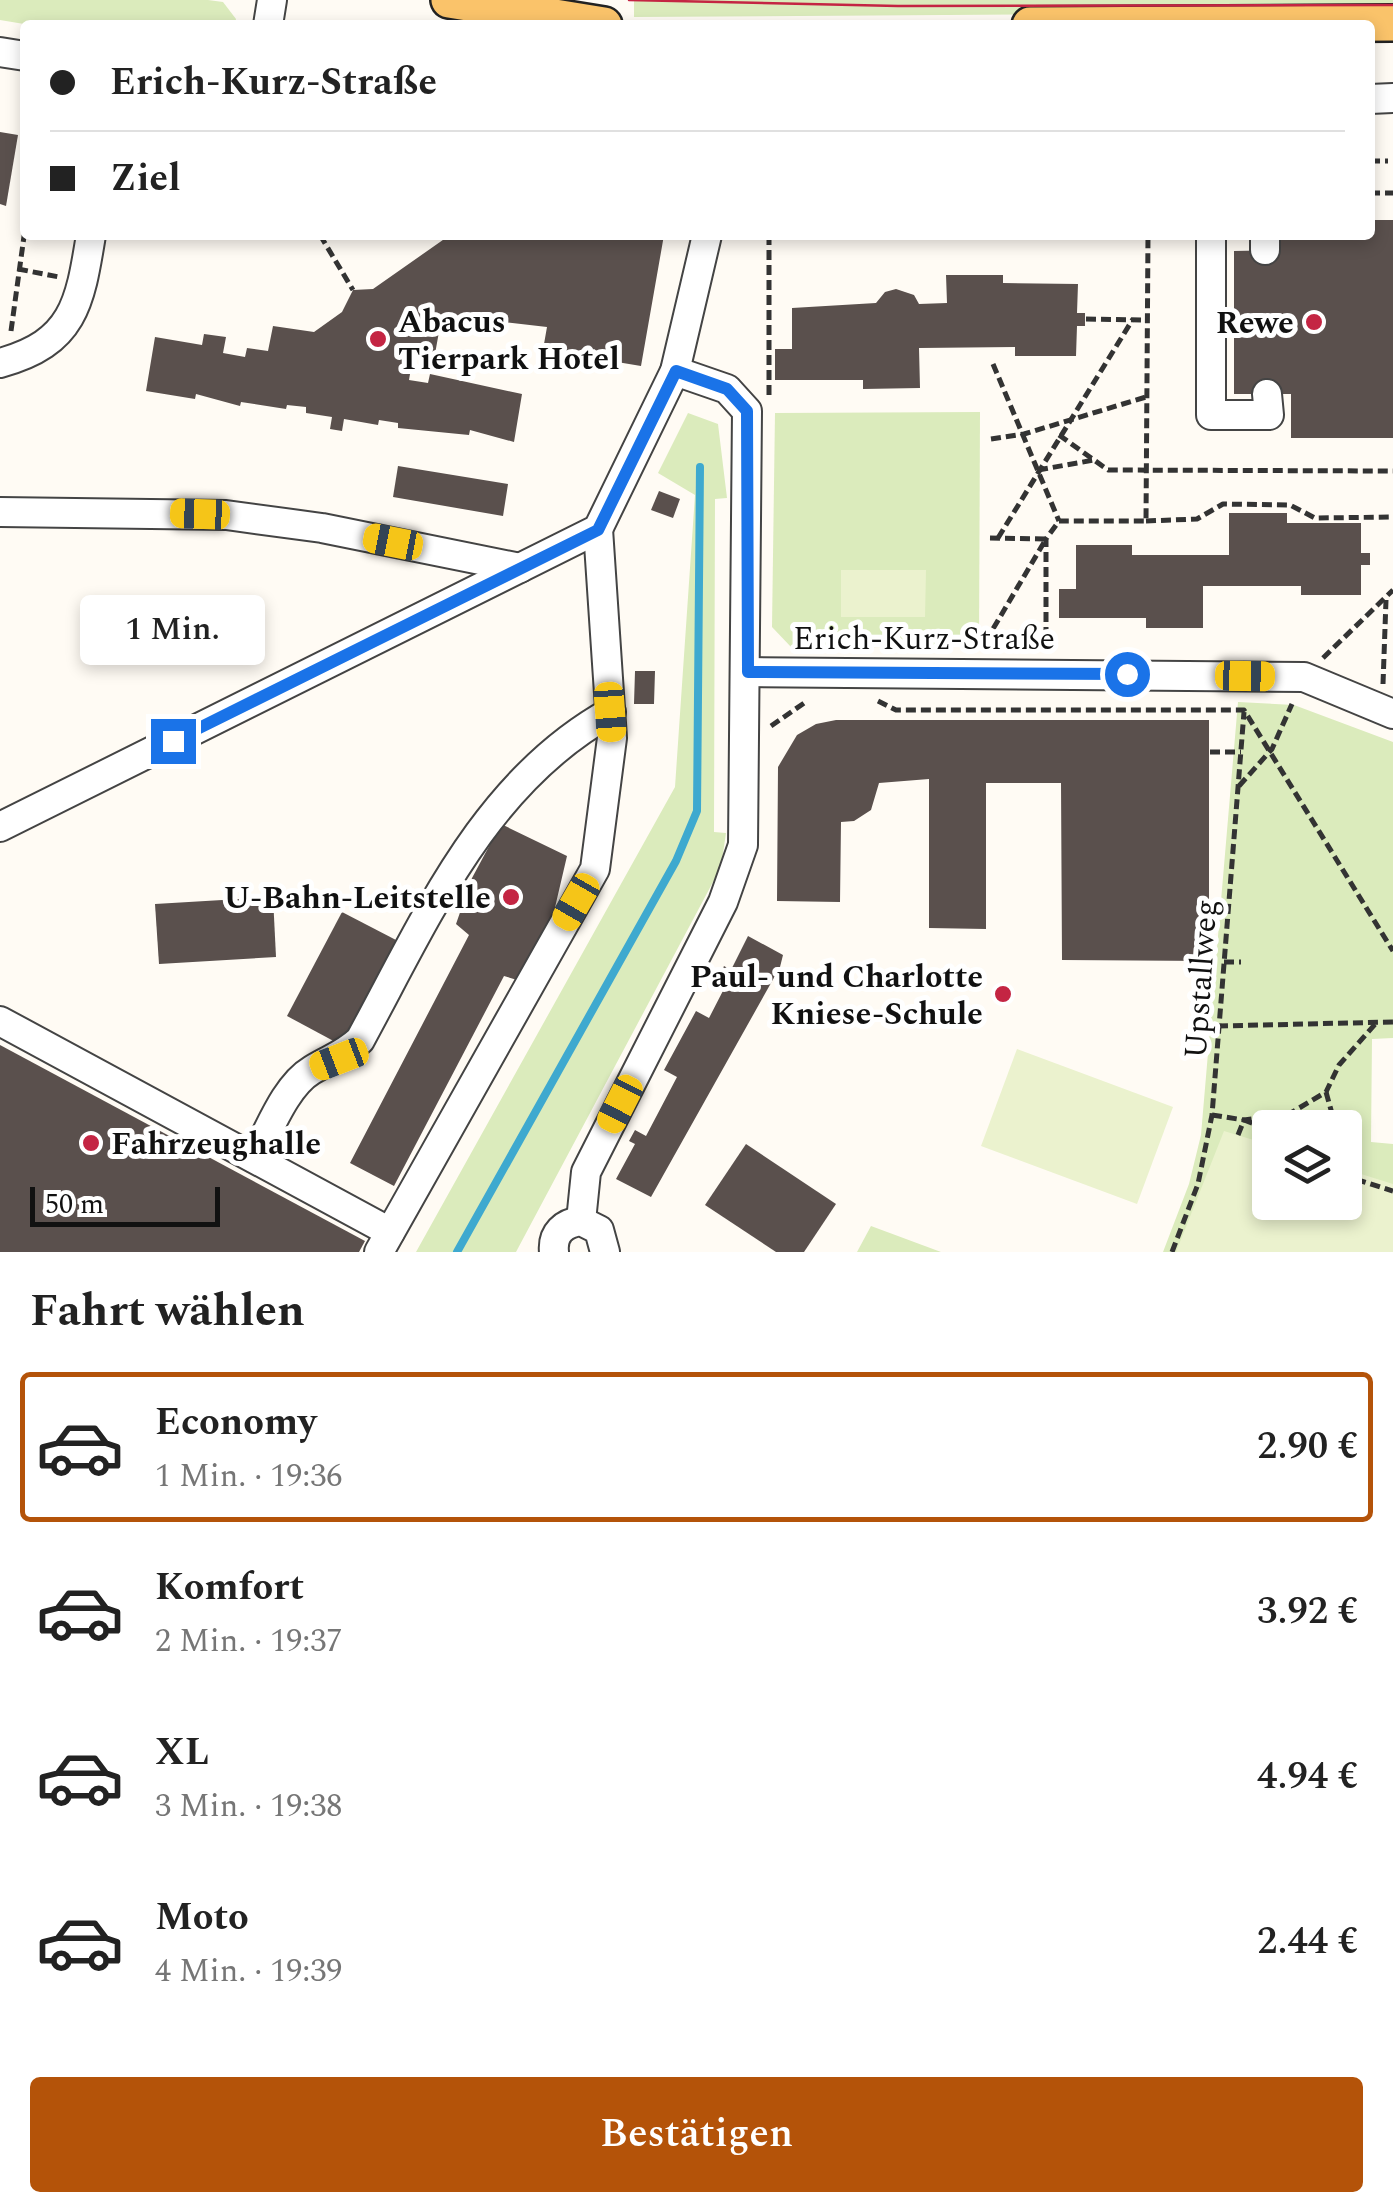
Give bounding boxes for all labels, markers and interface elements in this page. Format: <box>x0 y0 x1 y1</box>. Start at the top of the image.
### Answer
text: Erich-Kurz-Straße <box>110 54 437 112</box>
text: Ziel <box>110 150 181 208</box>
place label: Abacus Tierpark Hotel <box>398 298 620 384</box>
place label: Rewe <box>1216 299 1294 348</box>
marker: Rewe <box>1303 311 1325 333</box>
marker: Abacus Tierpark Hotel <box>367 328 389 350</box>
car <box>169 498 231 530</box>
car <box>361 522 425 562</box>
callout: 1 Min. <box>80 596 266 666</box>
text: 1 Min. <box>125 605 220 654</box>
street label: Erich-Kurz-Straße <box>793 615 1055 664</box>
route start <box>1105 652 1150 697</box>
car <box>1215 660 1275 692</box>
car <box>593 681 627 743</box>
route end <box>151 719 196 764</box>
car <box>548 869 604 935</box>
place label: U-Bahn-Leitstelle <box>223 874 491 923</box>
marker: U-Bahn-Leitstelle <box>500 886 522 908</box>
street label: Upstallweg <box>1171 898 1232 1060</box>
place label: Paul- und Charlotte Kniese-Schule <box>690 953 983 1039</box>
marker: Paul- und Charlotte Kniese-Schule <box>992 983 1014 1005</box>
car <box>306 1034 372 1084</box>
car <box>593 1070 647 1138</box>
map controls <box>1252 1110 1362 1220</box>
button: layers <box>1252 1110 1362 1220</box>
place label: Fahrzeughalle <box>111 1120 321 1169</box>
marker: Fahrzeughalle <box>80 1132 102 1154</box>
scale bar <box>30 1182 220 1226</box>
text: 50 m <box>45 1183 104 1226</box>
text: Fahrt wählen <box>30 1277 305 1346</box>
text: Economy <box>155 1394 316 1452</box>
icon: car <box>35 1402 125 1492</box>
text: 2.90 € <box>1257 1418 1358 1476</box>
text: 1 Min. · 19:36 <box>155 1452 342 1501</box>
text: Komfort <box>155 1559 304 1617</box>
icon: car <box>35 1567 125 1657</box>
text: 3.92 € <box>1257 1583 1358 1641</box>
text: 2 Min. · 19:37 <box>155 1617 342 1666</box>
text: XL <box>155 1724 209 1782</box>
icon: car <box>35 1732 125 1822</box>
text: 4.94 € <box>1257 1748 1358 1806</box>
text: 3 Min. · 19:38 <box>155 1782 342 1831</box>
text: Moto <box>155 1889 249 1947</box>
icon: car <box>35 1897 125 1987</box>
text: 2.44 € <box>1257 1913 1358 1971</box>
text: 4 Min. · 19:39 <box>155 1947 342 1996</box>
button: Bestätigen <box>30 2077 1363 2192</box>

